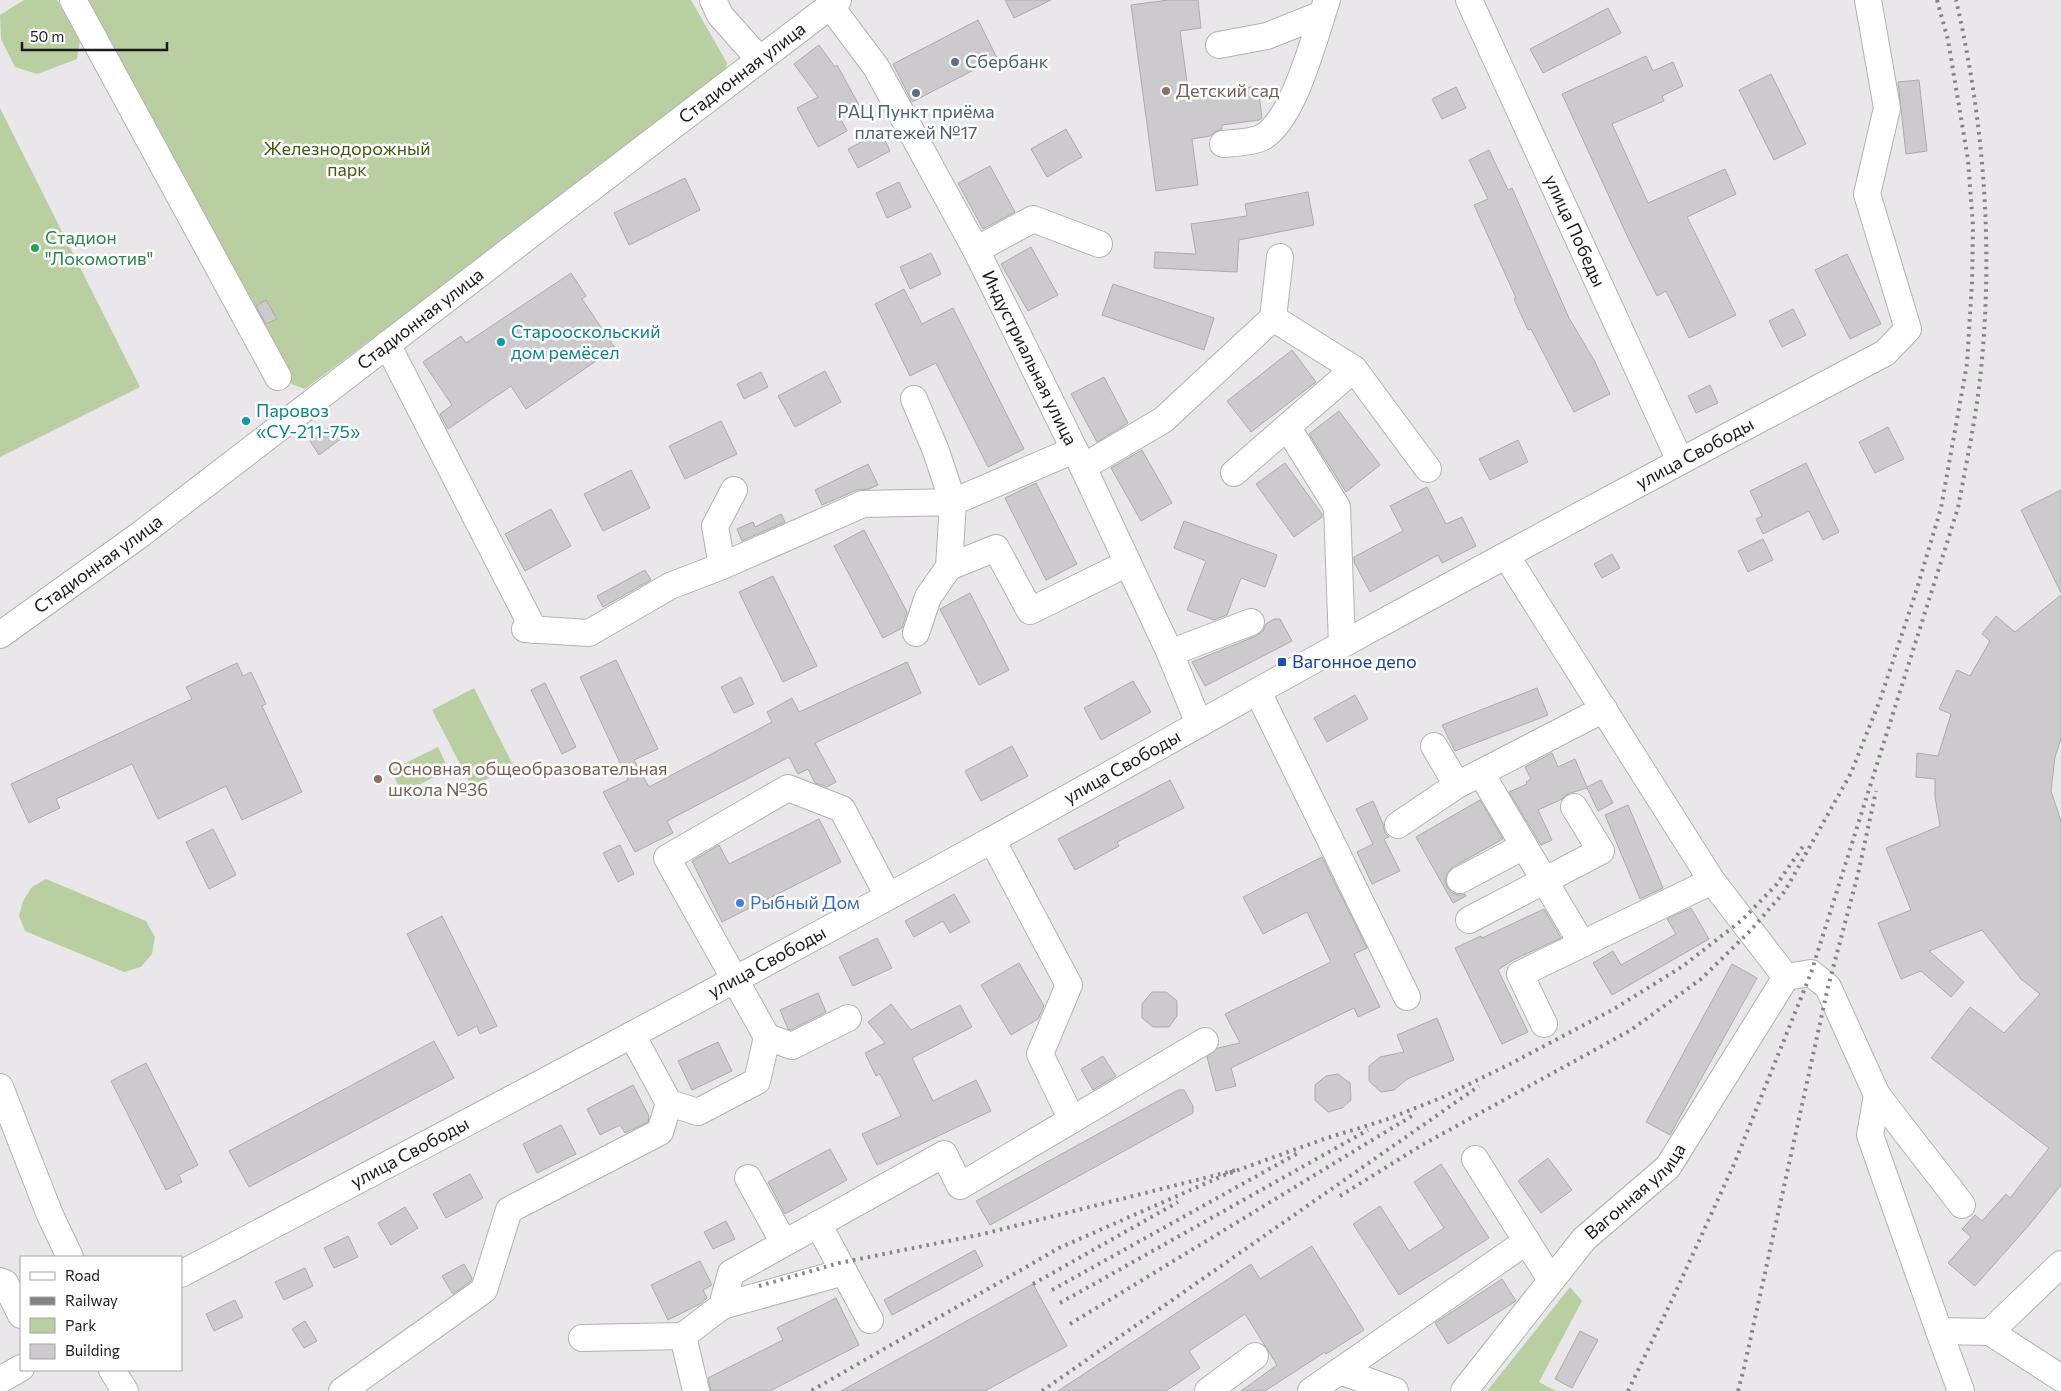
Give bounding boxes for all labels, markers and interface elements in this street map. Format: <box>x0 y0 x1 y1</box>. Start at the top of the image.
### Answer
street label: Стадионная улица <box>674 17 809 128</box>
scale bar <box>22 20 168 52</box>
text: 50 m <box>30 27 64 45</box>
place label: Сбербанк <box>965 50 1049 72</box>
marker: Сбербанк <box>949 56 961 68</box>
place label: Детский сад <box>1176 79 1280 101</box>
marker: Детский сад <box>1160 85 1172 97</box>
marker: РАЦ Пункт приёма платежей №17 <box>910 87 922 99</box>
place label: РАЦ Пункт приёма платежей №17 <box>837 100 995 143</box>
park label: Железнодорожный парк <box>264 137 430 180</box>
street label: улица Победы <box>1540 171 1611 290</box>
place label: Стадион "Локомотив" <box>45 226 153 269</box>
marker: Стадион "Локомотив" <box>29 242 41 254</box>
street label: Стадионная улица <box>352 263 487 374</box>
street label: Индустриальная улица <box>978 266 1083 449</box>
place label: Старооскольский дом ремёсел <box>511 320 660 363</box>
marker: Старооскольский дом ремёсел <box>495 336 507 348</box>
place label: Паровоз «СУ-211-75» <box>256 399 360 442</box>
street label: улица Свободы <box>1632 412 1757 493</box>
marker: Паровоз «СУ-211-75» <box>240 415 252 427</box>
street label: Стадионная улица <box>29 510 166 617</box>
place label: Вагонное депо <box>1292 650 1417 672</box>
marker: Вагонное депо <box>1276 656 1288 668</box>
street label: улица Свободы <box>1059 725 1184 808</box>
place label: Основная общеобразовательная школа №36 <box>388 757 667 800</box>
marker: Основная общеобразовательная школа №36 <box>372 773 384 785</box>
place label: Рыбный Дом <box>750 891 860 913</box>
marker: Рыбный Дом <box>734 897 746 909</box>
street label: улица Свободы <box>704 921 829 1002</box>
street label: улица Свободы <box>347 1112 472 1192</box>
street label: Вагонная улица <box>1580 1139 1690 1244</box>
legend <box>20 1256 182 1371</box>
text: Road <box>65 1266 100 1284</box>
text: Railway <box>65 1291 118 1309</box>
text: Park <box>65 1316 96 1334</box>
text: Building <box>65 1341 120 1359</box>

